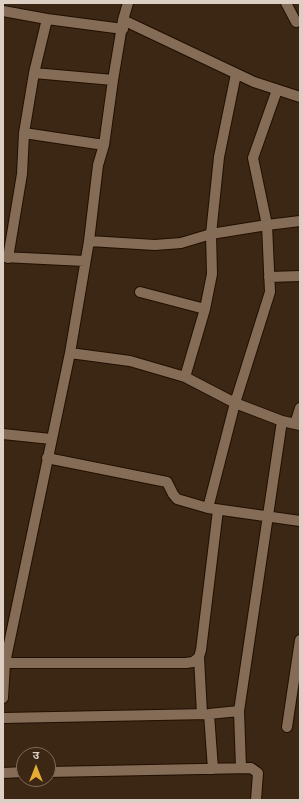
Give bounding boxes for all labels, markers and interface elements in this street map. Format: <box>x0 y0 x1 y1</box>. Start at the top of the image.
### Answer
north arrow <box>16 747 56 787</box>
text: उ <box>33 749 39 762</box>

